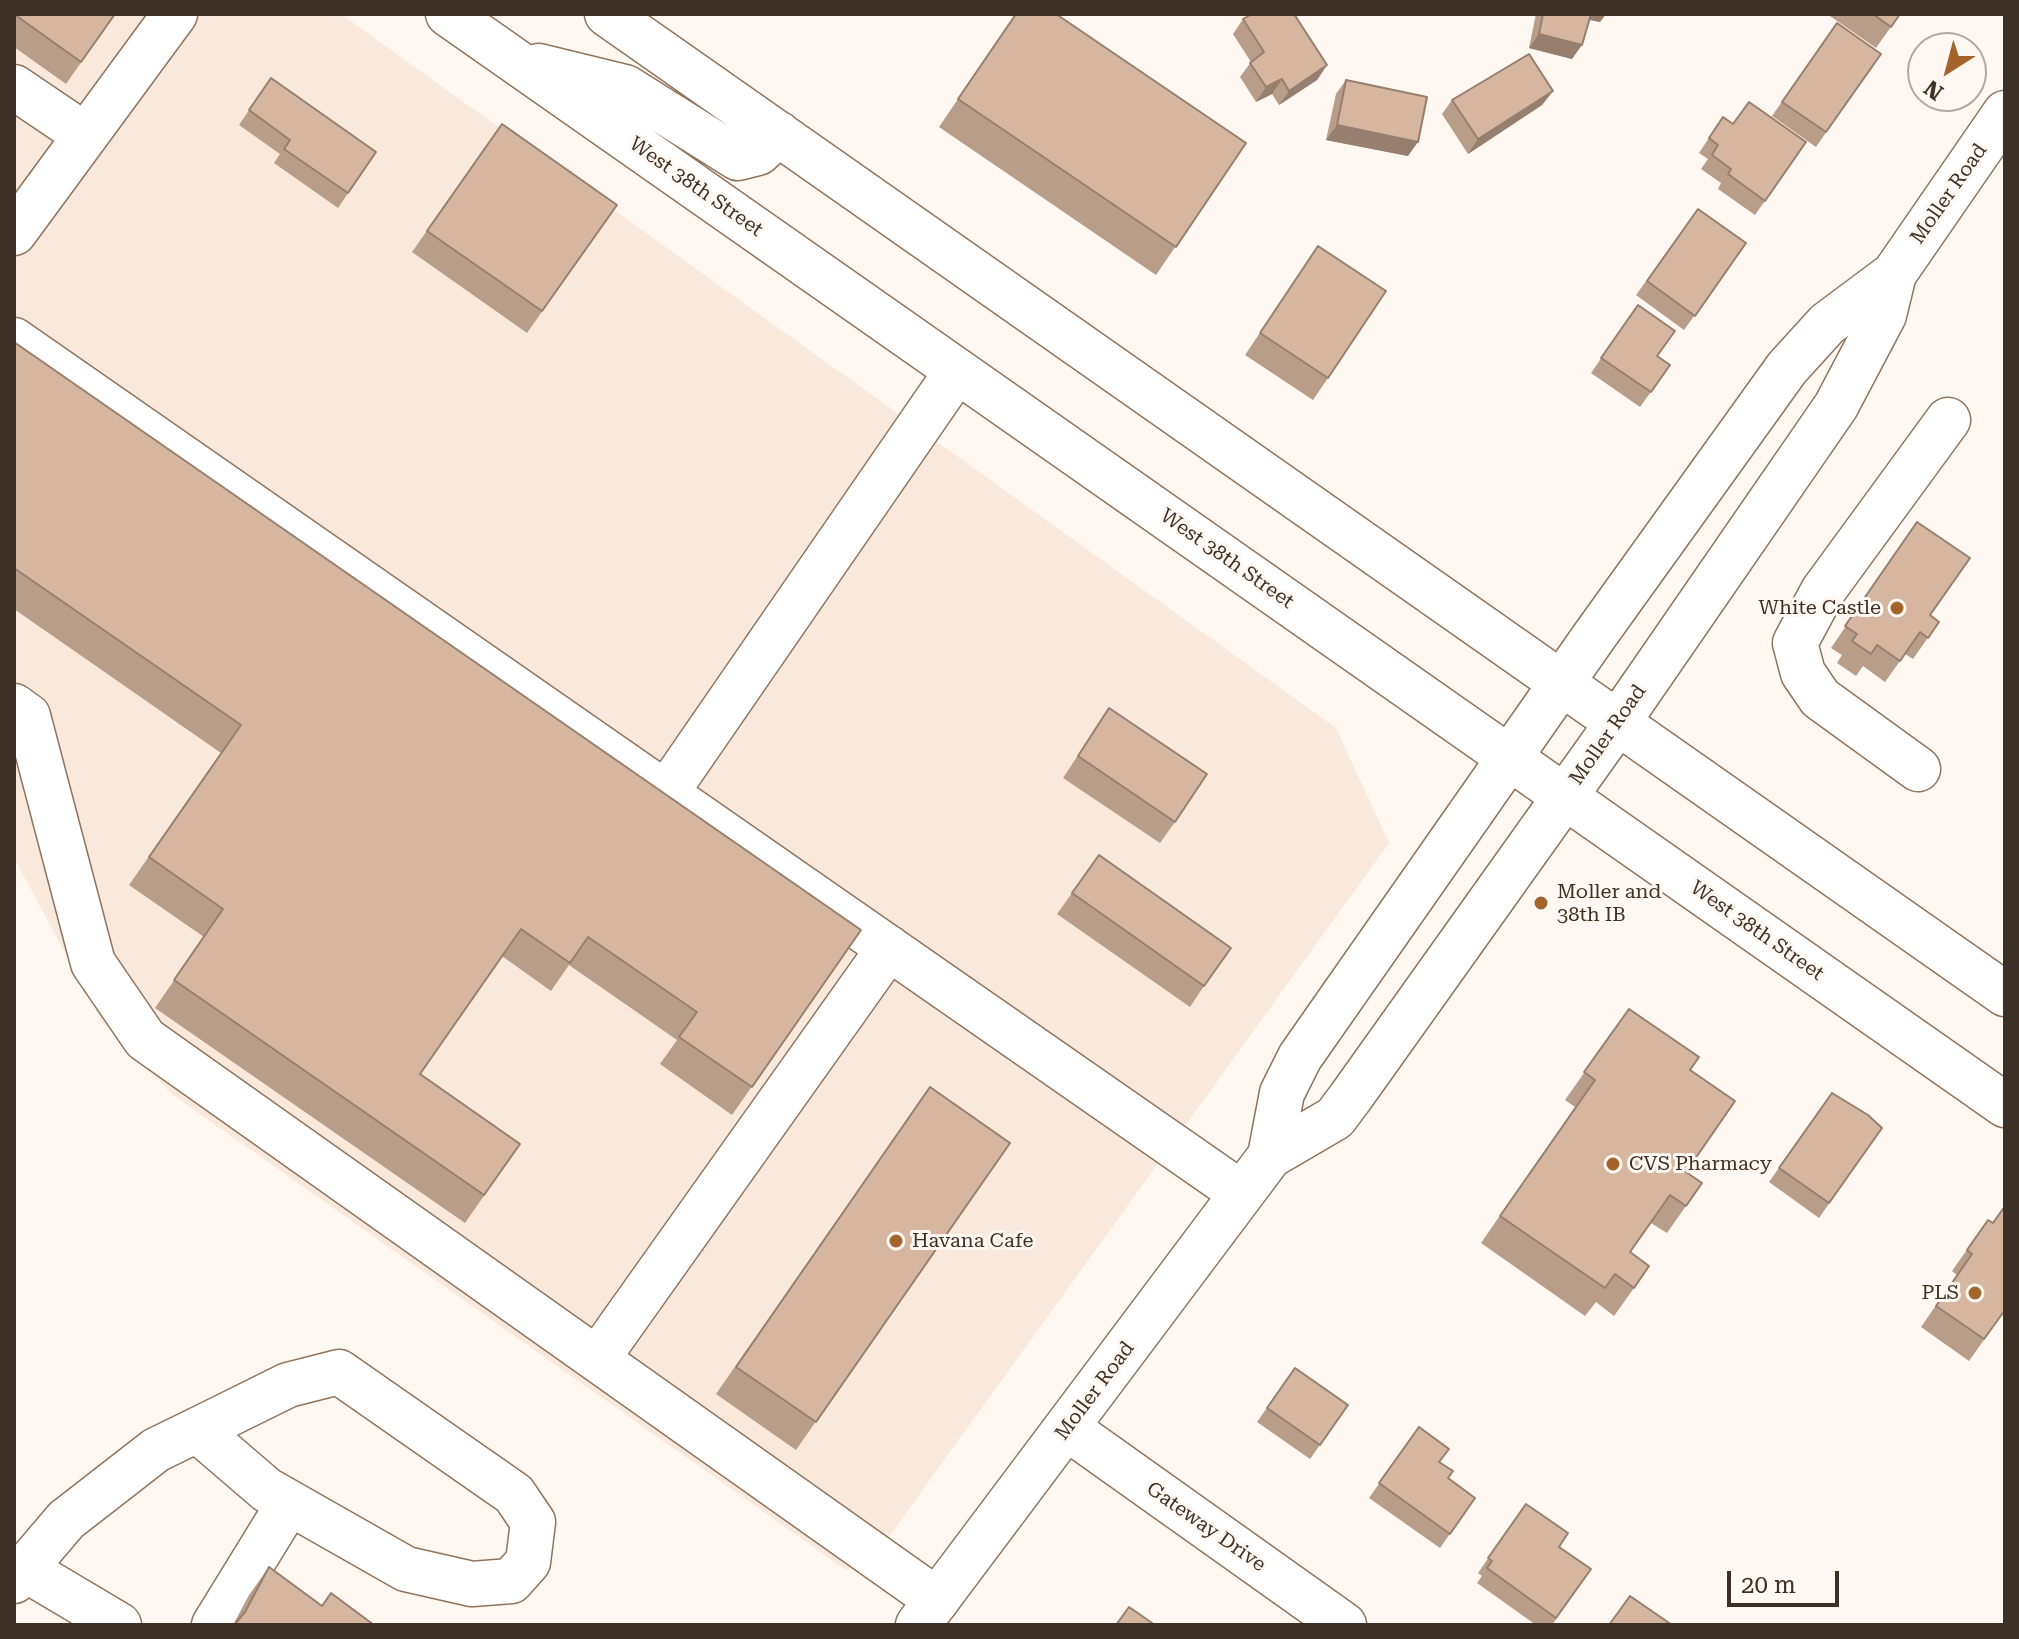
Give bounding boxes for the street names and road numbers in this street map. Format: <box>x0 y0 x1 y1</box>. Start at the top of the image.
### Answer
street label: West 38th Street <box>625 132 767 242</box>
street label: Moller Road <box>1906 139 1992 249</box>
street label: West 38th Street <box>1156 504 1298 614</box>
street label: Moller Road <box>1565 680 1651 790</box>
street label: West 38th Street <box>1686 876 1828 986</box>
street label: Moller Road <box>1050 1337 1140 1445</box>
street label: Gateway Drive <box>1142 1477 1270 1577</box>

